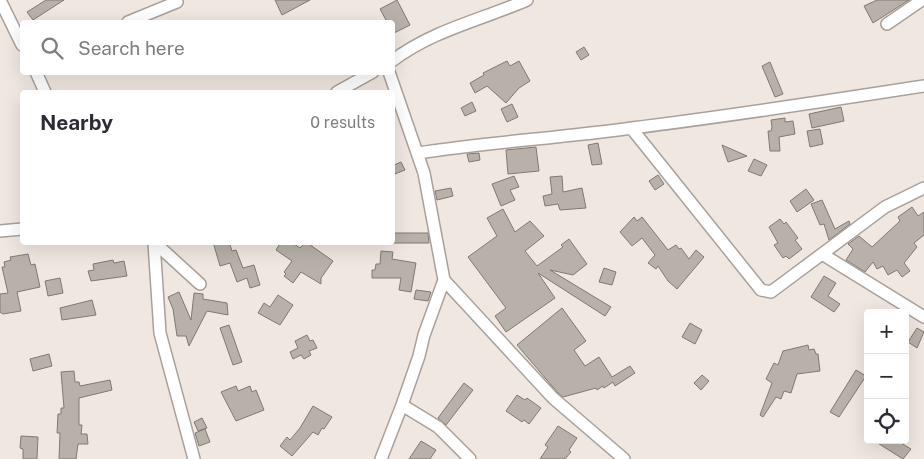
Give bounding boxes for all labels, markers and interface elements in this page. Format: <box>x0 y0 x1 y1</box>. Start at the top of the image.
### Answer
search box <box>20 20 395 75</box>
icon: search <box>38 34 66 62</box>
text: Search here <box>78 37 185 59</box>
text: Nearby <box>40 110 113 135</box>
text: 0 results <box>310 113 375 132</box>
map controls <box>864 309 909 444</box>
button: + <box>864 309 909 354</box>
button: − <box>864 354 909 399</box>
button: locate <box>864 399 909 444</box>

